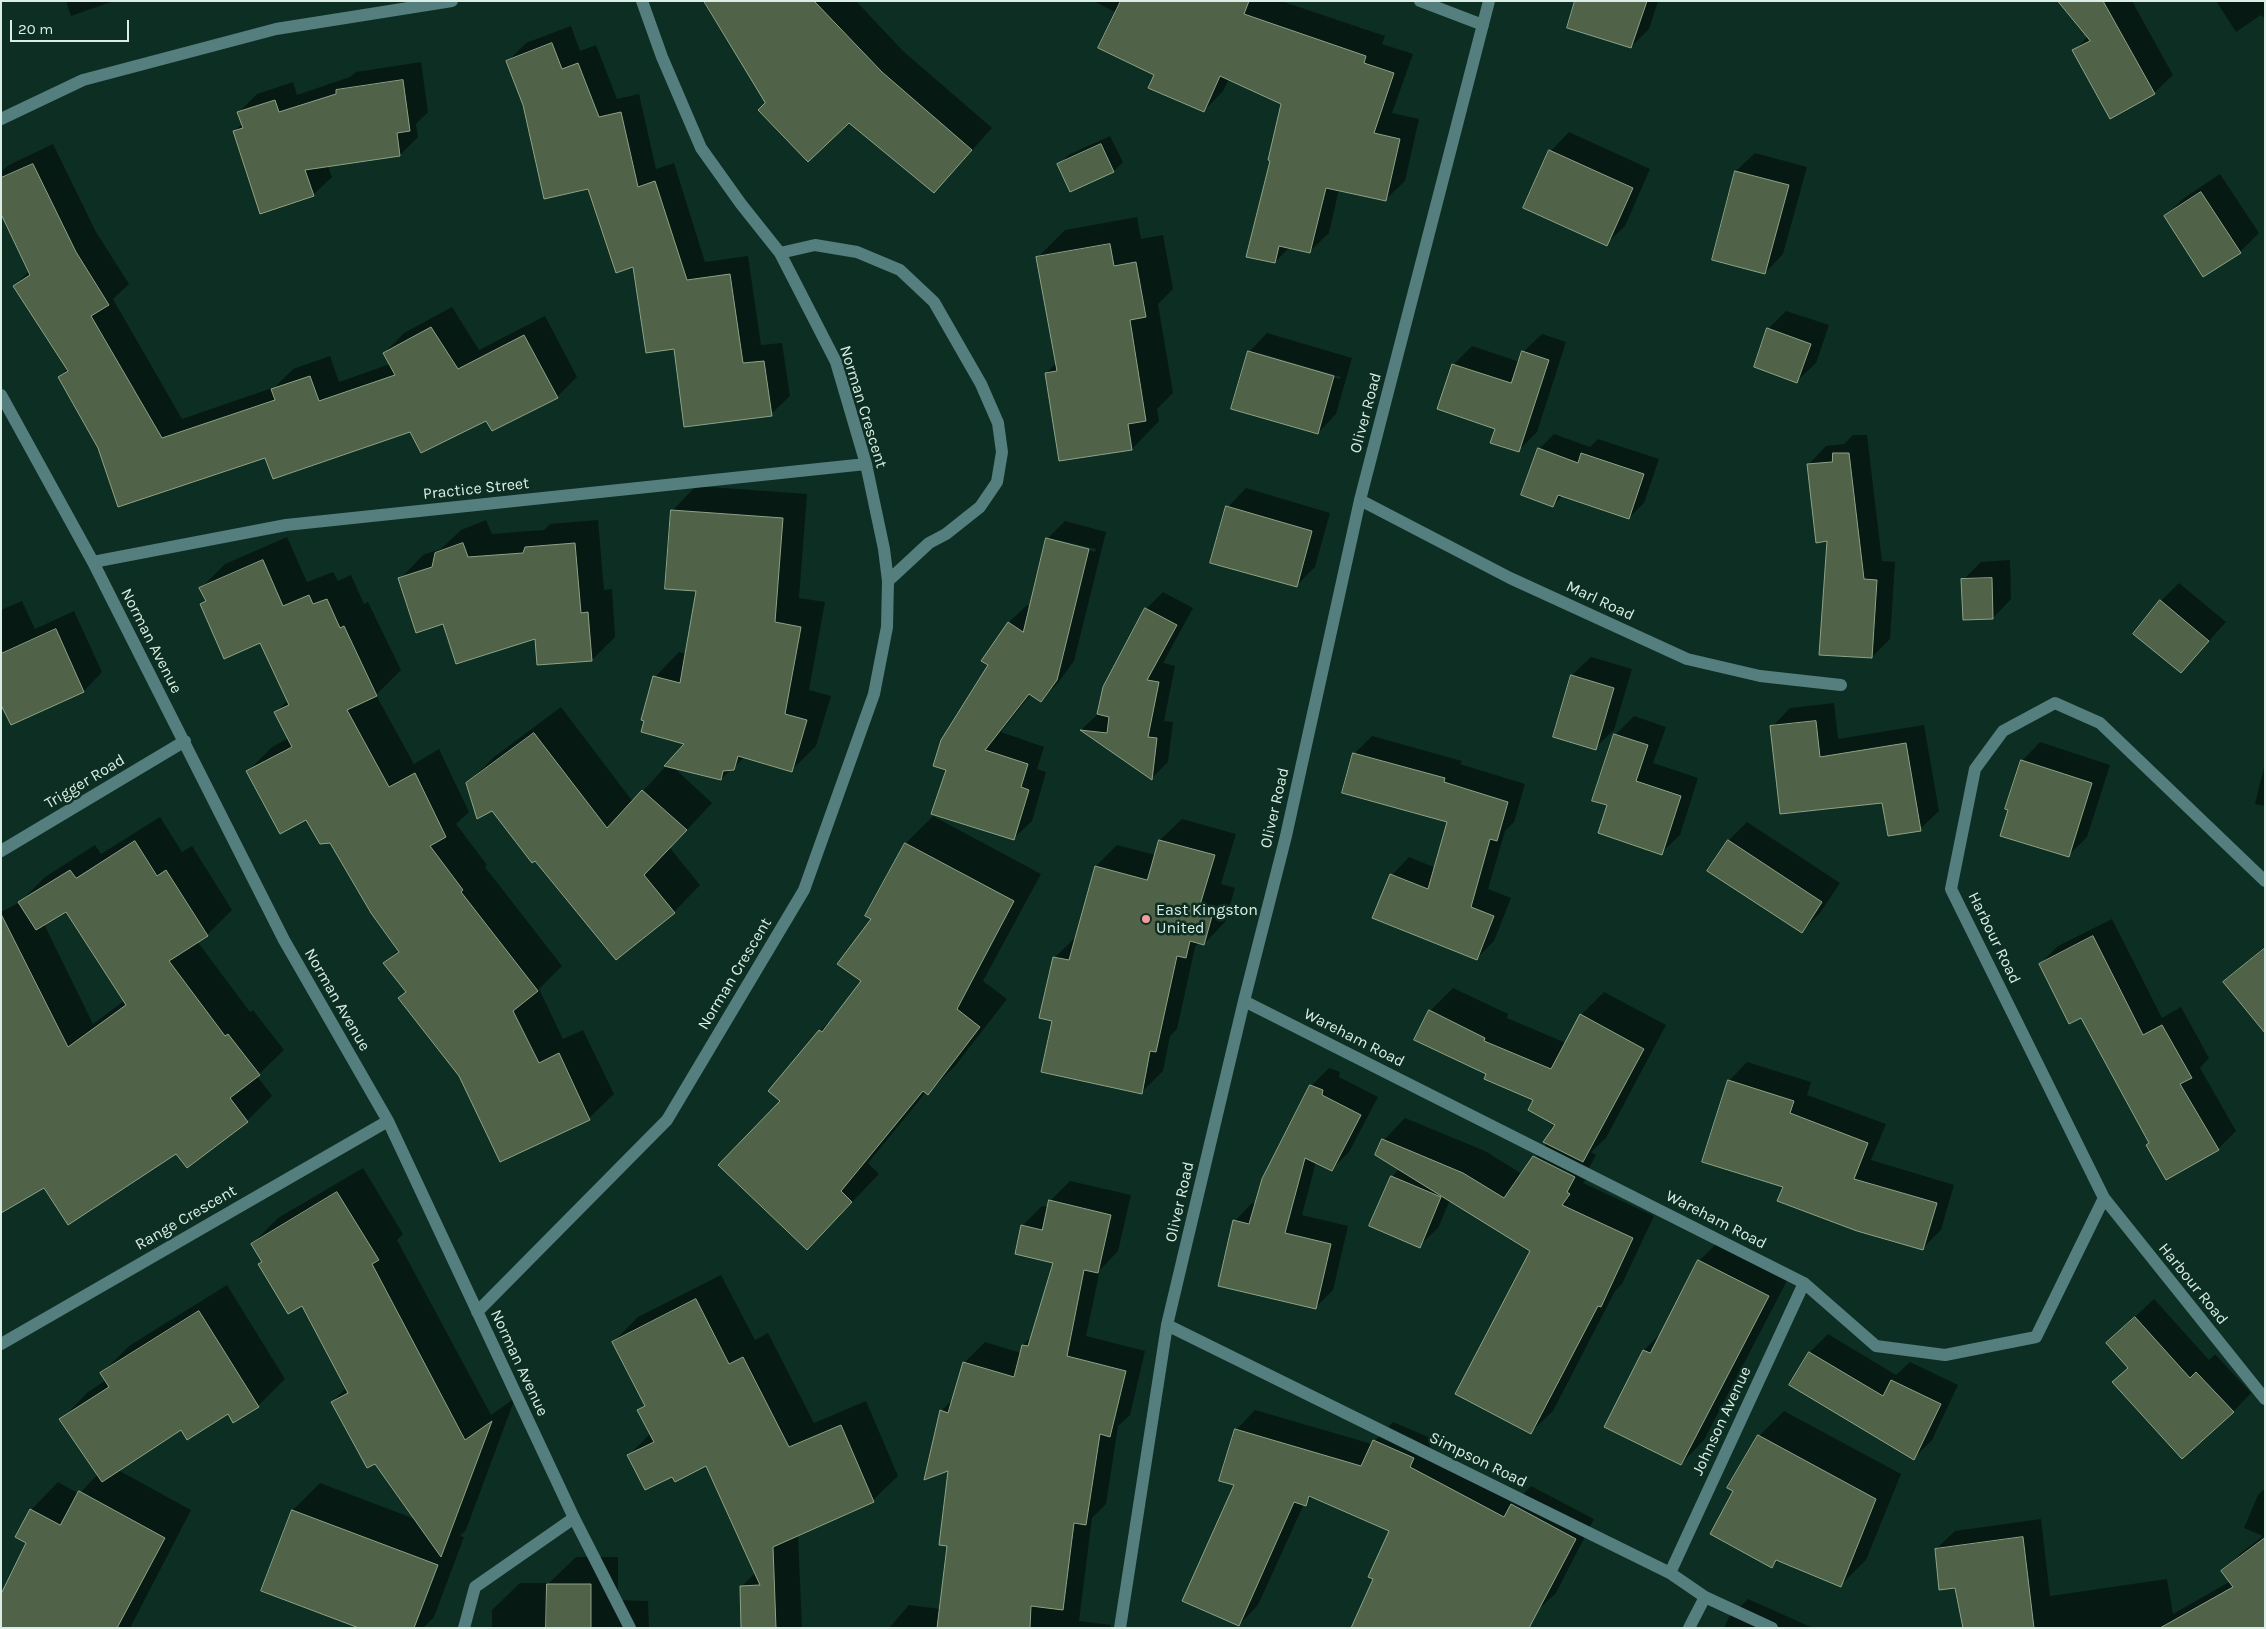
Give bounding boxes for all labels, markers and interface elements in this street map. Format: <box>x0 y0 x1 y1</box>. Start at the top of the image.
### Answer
scale bar <box>12 10 131 42</box>
text: 20 m <box>18 20 53 38</box>
street label: Norman Crescent <box>835 343 891 471</box>
street label: Oliver Road <box>1346 371 1386 455</box>
street label: Practice Street <box>422 474 530 504</box>
street label: Marl Road <box>1563 577 1637 625</box>
street label: Norman Avenue <box>116 585 186 697</box>
street label: Trigger Road <box>41 751 129 813</box>
street label: Oliver Road <box>1256 766 1294 850</box>
street label: Harbour Road <box>1964 889 2024 987</box>
place label: East Kingston United <box>1156 900 1258 938</box>
marker: East Kingston United <box>1140 913 1152 925</box>
street label: Norman Crescent <box>694 915 776 1033</box>
street label: Norman Avenue <box>300 945 374 1055</box>
street label: Wareham Road <box>1300 1004 1408 1072</box>
street label: Oliver Road <box>1161 1160 1199 1244</box>
street label: Range Crescent <box>132 1181 240 1255</box>
street label: Wareham Road <box>1662 1186 1770 1254</box>
street label: Harbour Road <box>2154 1239 2232 1329</box>
street label: Norman Avenue <box>486 1307 552 1419</box>
street label: Johnson Avenue <box>1688 1364 1756 1478</box>
street label: Simpson Road <box>1426 1428 1530 1492</box>

